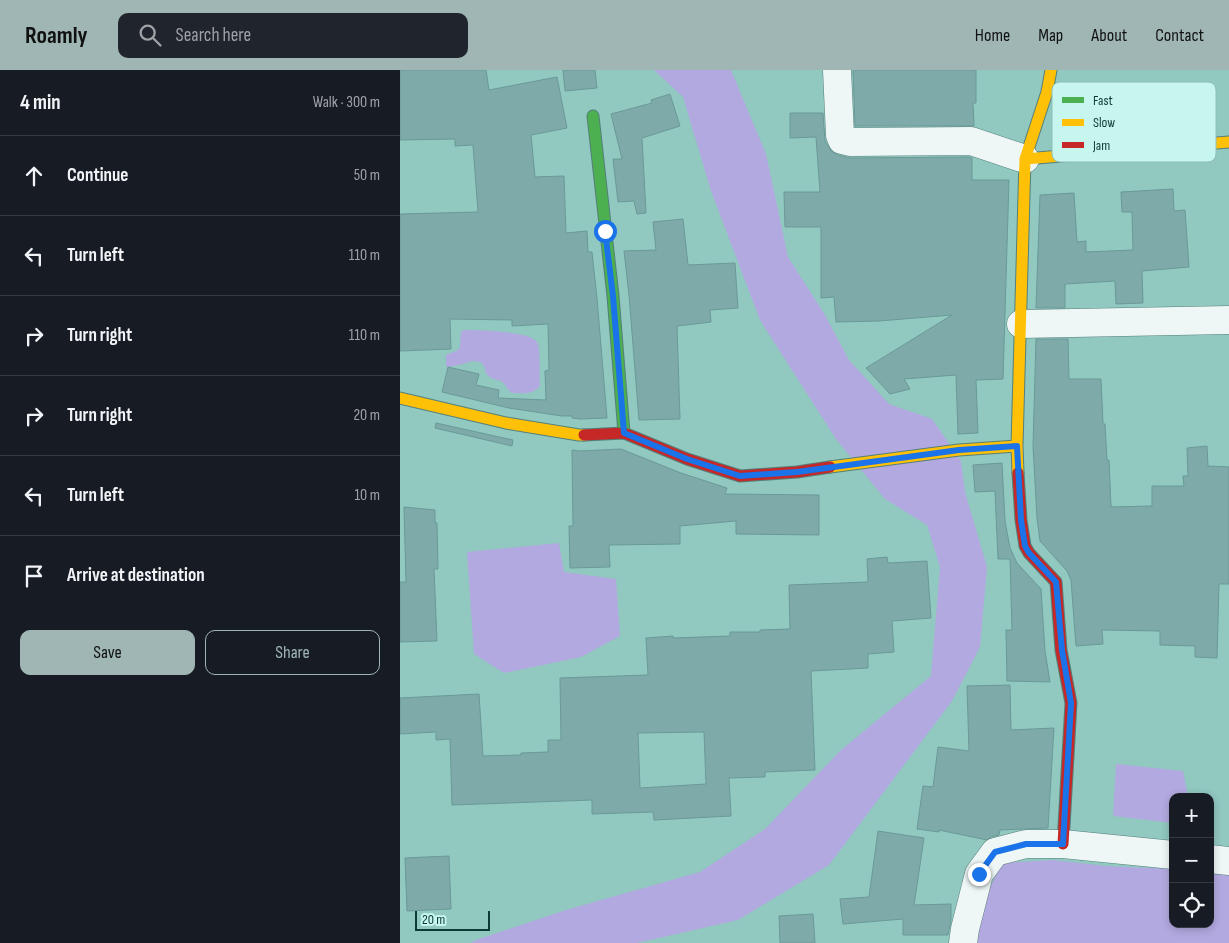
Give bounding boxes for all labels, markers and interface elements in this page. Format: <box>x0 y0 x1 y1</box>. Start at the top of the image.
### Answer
search box <box>118 13 468 58</box>
text: Roamly <box>25 21 88 50</box>
icon: search <box>136 21 164 49</box>
text: Search here <box>176 24 251 47</box>
text: Home <box>975 25 1010 46</box>
text: Map <box>1038 25 1063 46</box>
text: About <box>1091 25 1127 46</box>
text: Contact <box>1155 25 1204 46</box>
legend <box>1052 82 1216 162</box>
text: 4 min <box>20 90 61 115</box>
text: Fast <box>1093 92 1113 109</box>
text: Walk · 300 m <box>313 93 380 112</box>
text: Slow <box>1093 114 1115 131</box>
text: Jam <box>1092 137 1110 154</box>
icon: ahead <box>20 162 48 190</box>
text: Continue <box>67 164 128 187</box>
text: 50 m <box>354 166 380 185</box>
route start <box>594 220 617 243</box>
icon: left <box>20 242 48 270</box>
text: Turn left <box>67 244 124 267</box>
text: 110 m <box>349 246 380 265</box>
icon: right <box>20 322 48 350</box>
text: Turn right <box>67 324 132 347</box>
text: 110 m <box>349 326 380 345</box>
icon: right <box>20 402 48 430</box>
text: Turn right <box>67 404 132 427</box>
text: 20 m <box>353 406 380 425</box>
icon: left <box>20 482 48 510</box>
text: Turn left <box>67 484 124 507</box>
text: 10 m <box>354 486 380 505</box>
icon: arrive <box>20 562 48 590</box>
text: Arrive at destination <box>67 564 205 587</box>
button: Save <box>20 630 195 675</box>
button: Share <box>205 630 380 675</box>
map controls <box>1169 793 1214 928</box>
button: + <box>1169 793 1214 838</box>
button: − <box>1169 838 1214 883</box>
route end <box>968 863 991 886</box>
button: locate <box>1169 883 1214 928</box>
scale bar <box>415 908 490 931</box>
text: 20 m <box>422 911 445 928</box>

